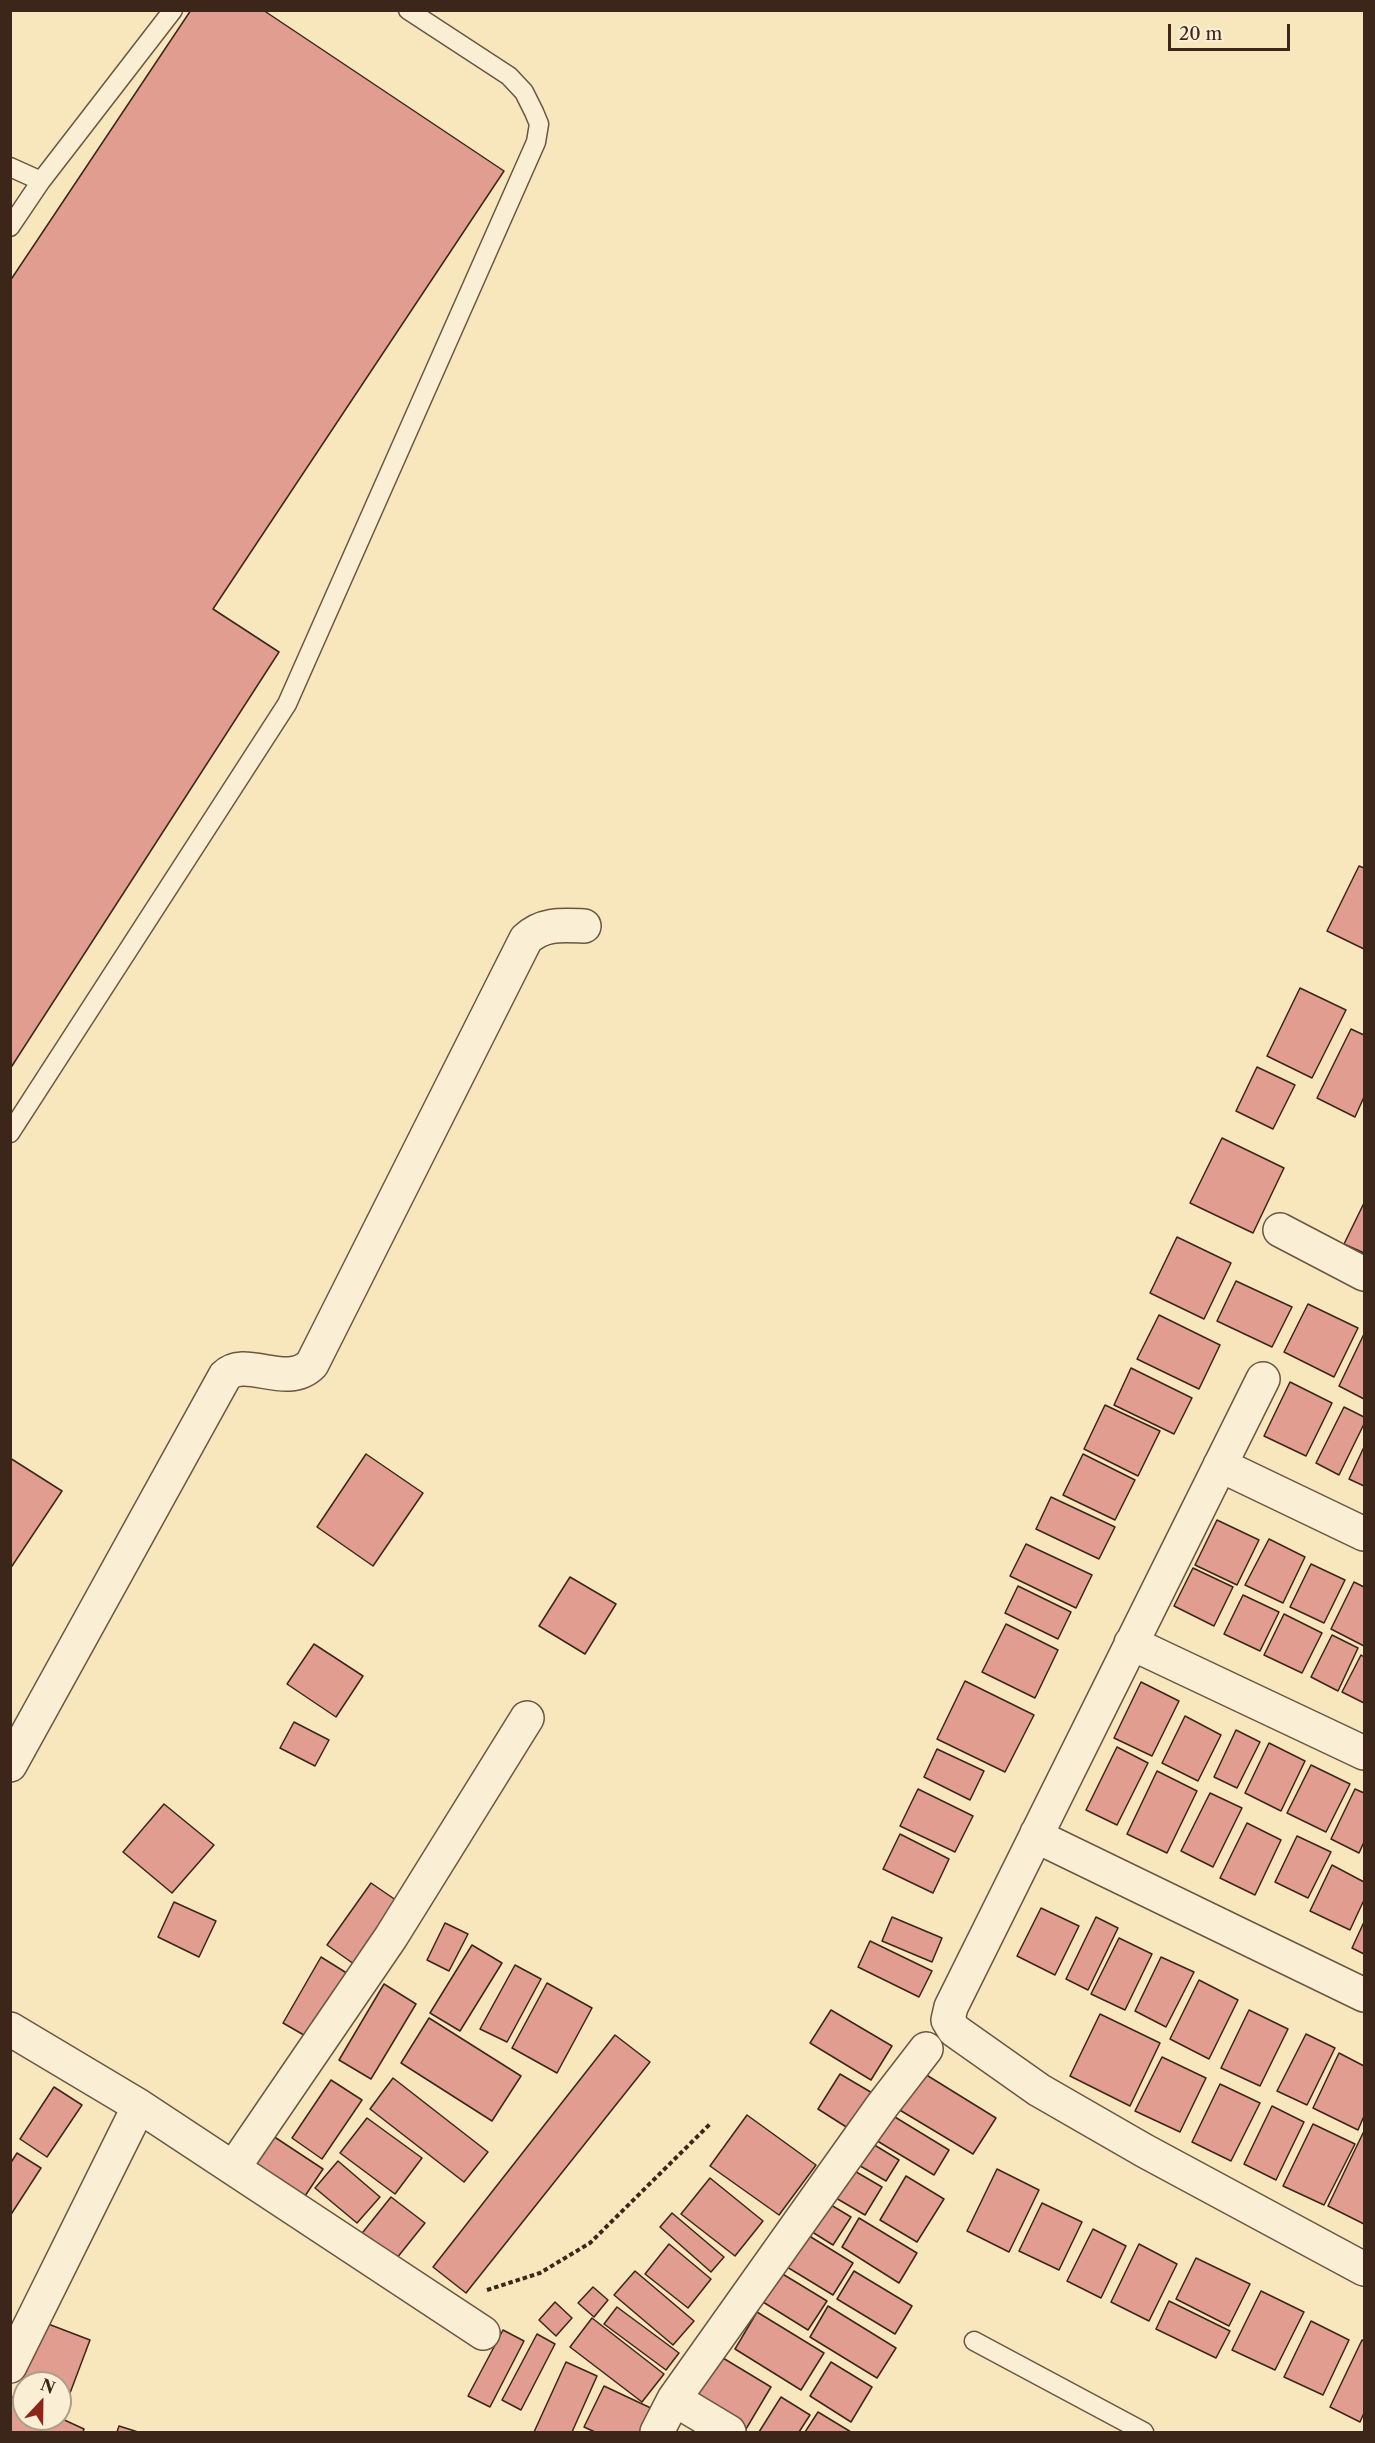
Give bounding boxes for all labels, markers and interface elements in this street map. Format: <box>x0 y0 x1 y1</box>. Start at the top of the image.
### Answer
scale bar <box>1171 12 1292 50</box>
text: 20 m <box>1179 23 1222 45</box>
north arrow <box>12 2371 72 2431</box>
text: N <box>38 2374 58 2398</box>

